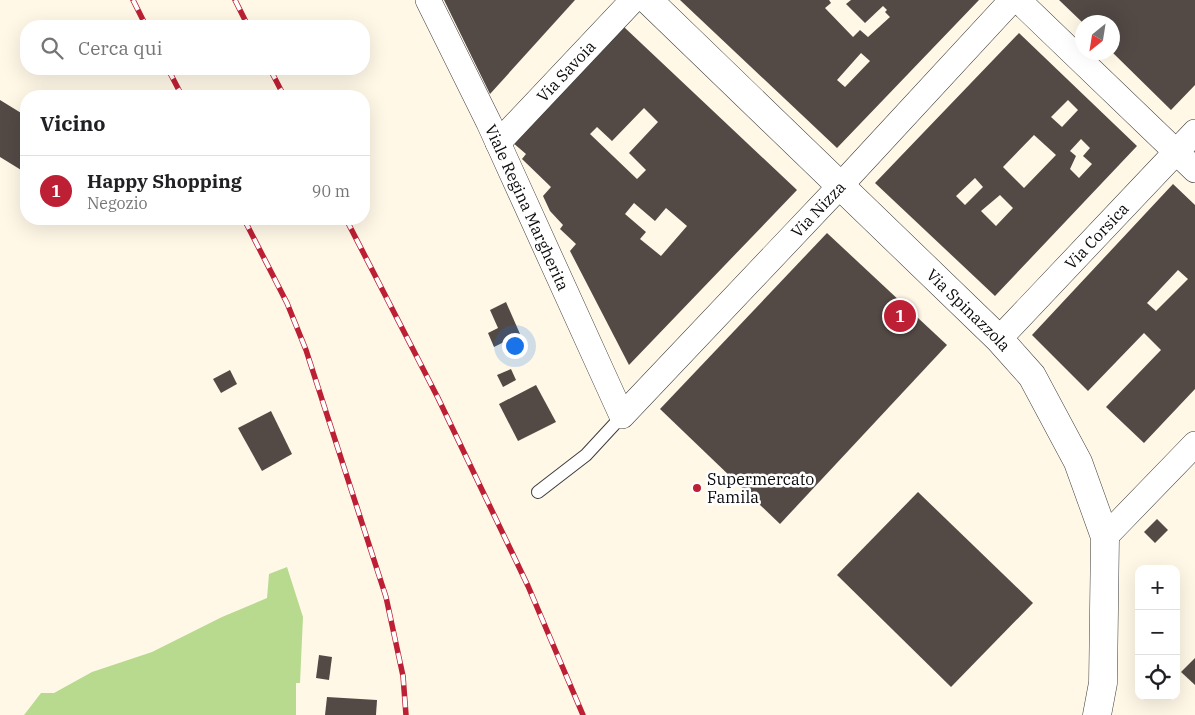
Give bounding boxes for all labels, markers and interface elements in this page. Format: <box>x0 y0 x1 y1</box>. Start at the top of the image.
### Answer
north arrow <box>1075 15 1120 60</box>
search box <box>20 20 370 75</box>
icon: search <box>38 34 66 62</box>
text: Cerca qui <box>78 36 162 60</box>
street label: Via Savoia <box>532 36 600 106</box>
text: Vicino <box>40 109 106 137</box>
street label: Viale Regina Margherita <box>481 121 574 294</box>
text: Happy Shopping <box>87 169 242 193</box>
street label: Via Nizza <box>787 177 850 242</box>
text: 1 <box>51 181 61 201</box>
text: 90 m <box>312 181 350 201</box>
text: Negozio <box>87 193 148 213</box>
street label: Via Corsica <box>1060 198 1133 273</box>
street label: Via Spinazzola <box>922 265 1015 355</box>
pin: 1 <box>884 297 916 335</box>
your location <box>502 333 528 359</box>
place label: Supermercato Famila <box>707 469 814 507</box>
marker: Supermercato Famila <box>691 482 703 494</box>
map controls <box>1135 565 1180 700</box>
button: + <box>1135 565 1180 610</box>
button: − <box>1135 610 1180 655</box>
button: locate <box>1135 655 1180 700</box>

